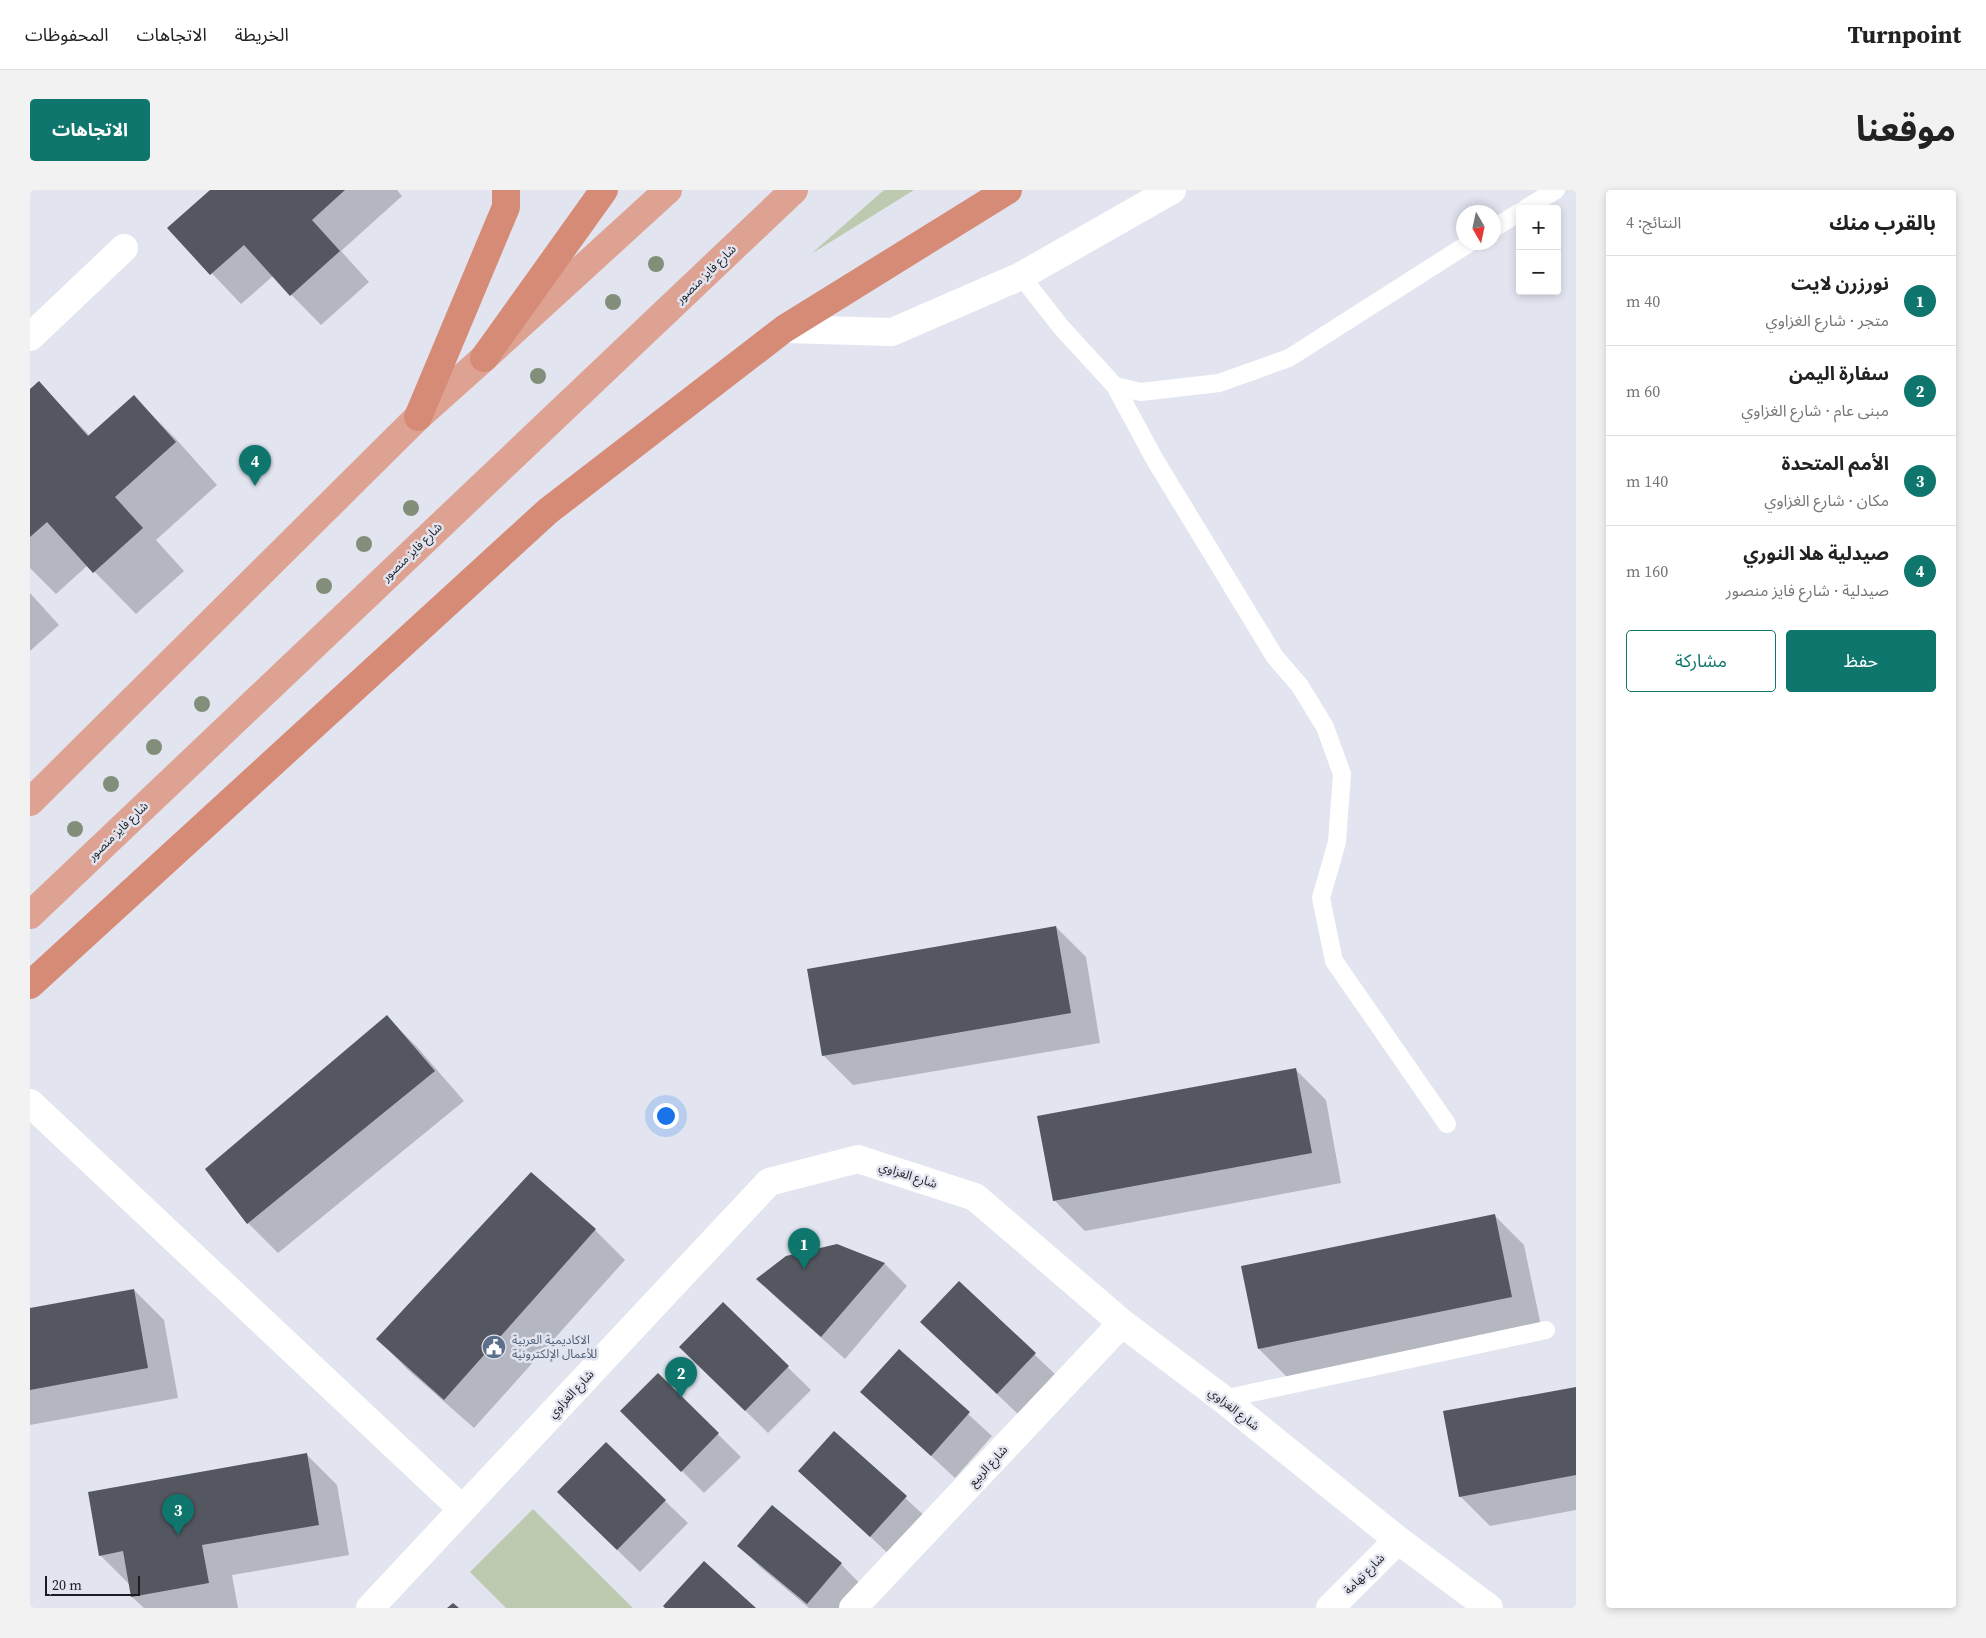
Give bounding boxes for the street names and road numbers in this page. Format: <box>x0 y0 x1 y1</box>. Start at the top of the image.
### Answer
street label: شارع فايز منصور <box>672 241 740 308</box>
street label: شارع فايز منصور <box>378 519 446 586</box>
street label: شارع فايز منصور <box>84 798 152 865</box>
street label: شارع الغزاوي <box>876 1158 939 1194</box>
street label: شارع الغزاوي <box>545 1367 599 1423</box>
street label: شارع الغزاوي <box>1204 1384 1263 1435</box>
street label: شارع الربيع <box>965 1442 1012 1491</box>
street label: شارع تهامة <box>1340 1550 1389 1599</box>

